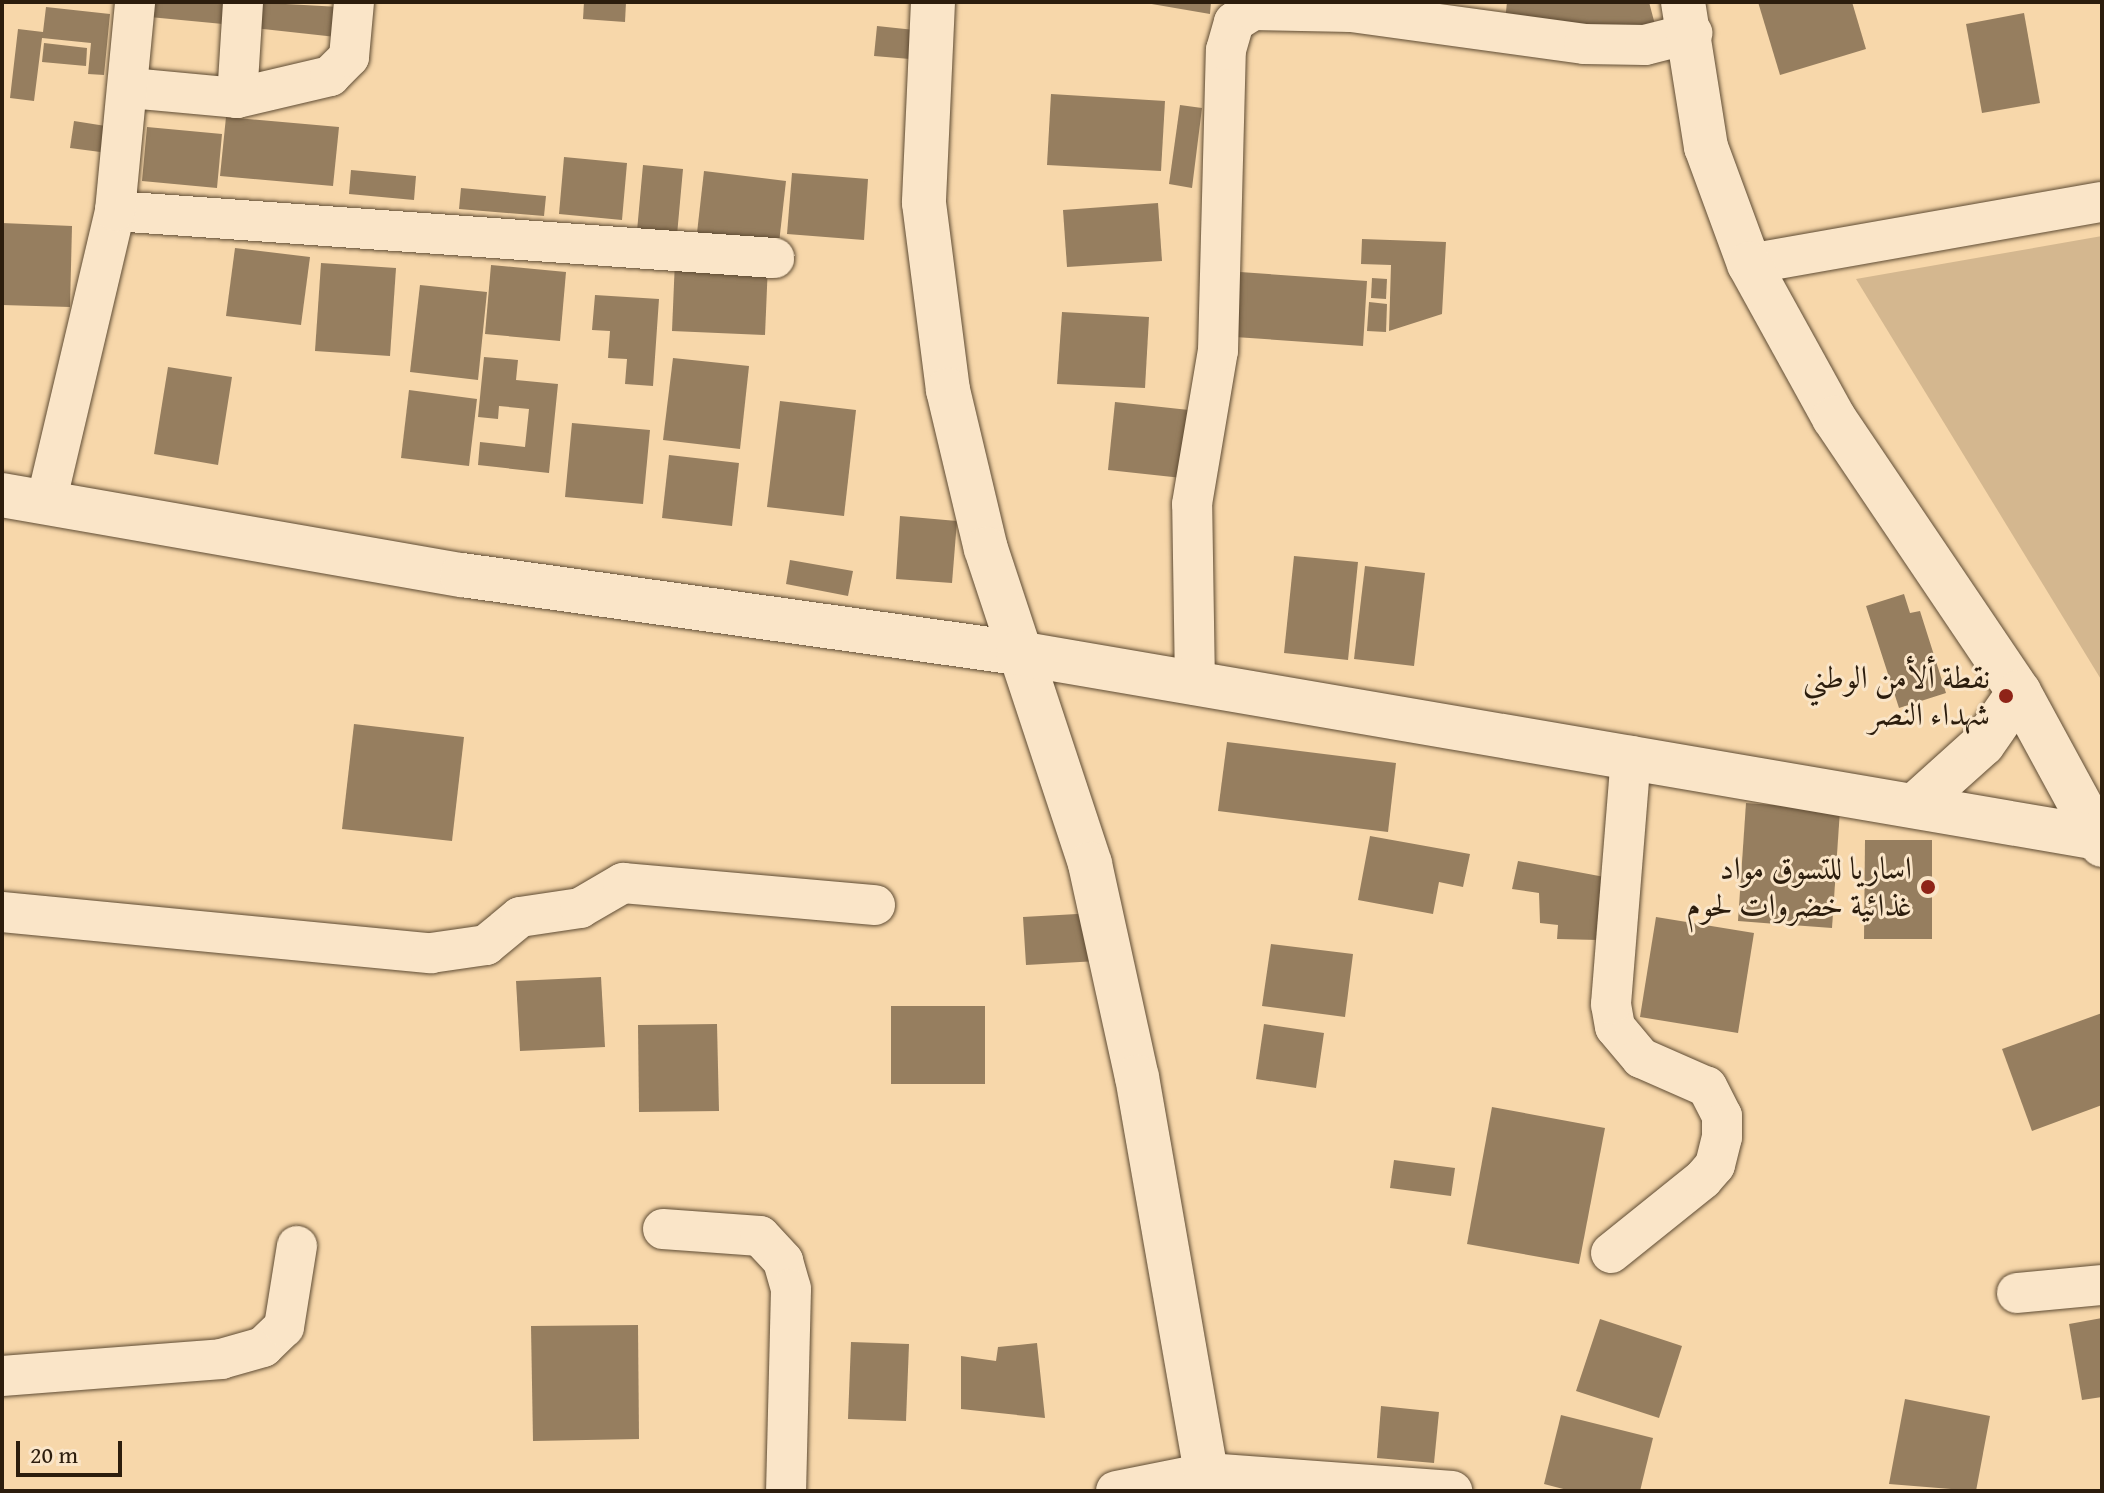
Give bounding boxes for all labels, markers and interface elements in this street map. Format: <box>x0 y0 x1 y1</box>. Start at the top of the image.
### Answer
place label: نقطة ألأمن الوطني شهداء النصر <box>1803 659 1990 734</box>
marker: نقطة ألأمن الوطني شهداء النصر <box>1997 687 2015 705</box>
place label: اساريا للتسوق مواد غذائية خضروات لحوم <box>1686 850 1912 925</box>
marker: اساريا للتسوق مواد غذائية خضروات لحوم <box>1919 878 1937 896</box>
scale bar <box>20 1425 126 1475</box>
text: 20 m <box>30 1437 78 1472</box>

